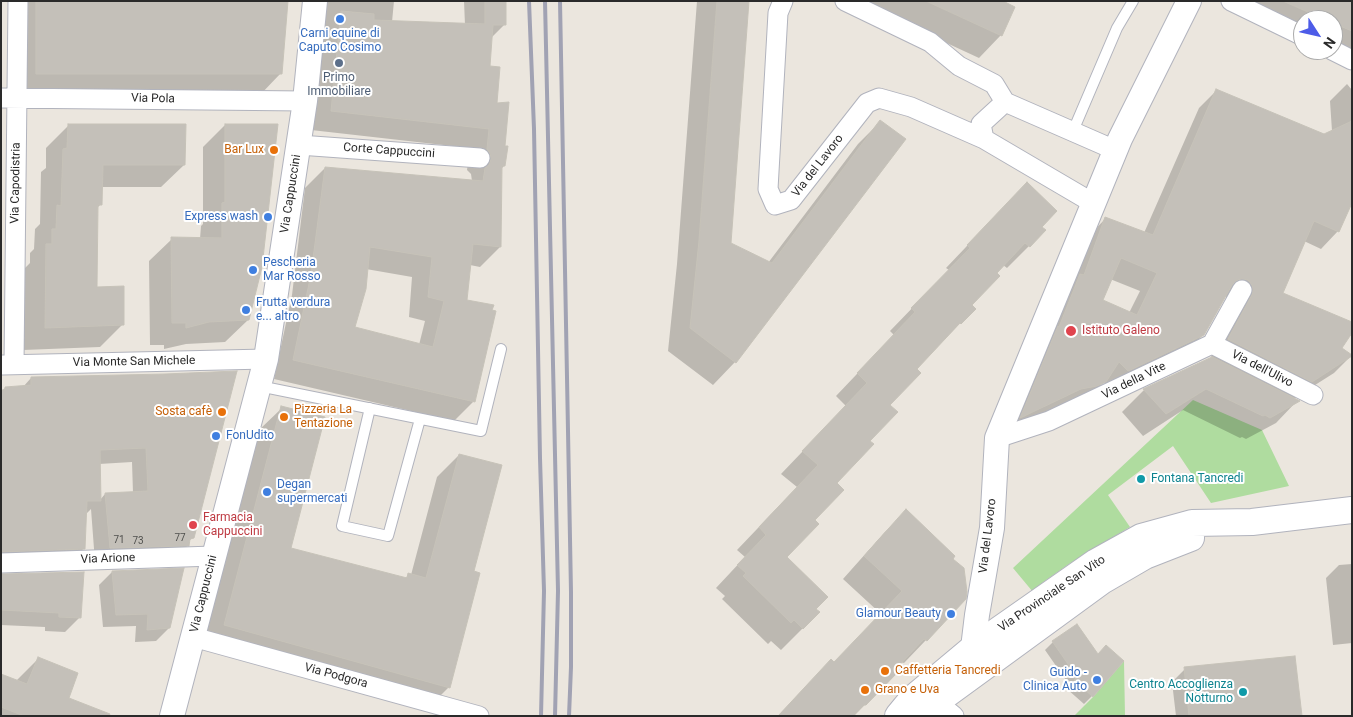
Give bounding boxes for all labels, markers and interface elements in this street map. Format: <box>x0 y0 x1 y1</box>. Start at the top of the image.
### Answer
north arrow <box>1293 10 1343 60</box>
marker: Carni equine di Caputo Cosimo <box>334 13 346 25</box>
place label: Carni equine di Caputo Cosimo <box>299 27 381 55</box>
text: N <box>1320 34 1339 52</box>
marker: Primo Immobiliare <box>333 57 345 69</box>
place label: Primo Immobiliare <box>307 71 371 99</box>
street label: Via Pola <box>131 91 175 107</box>
street label: Via del Lavoro <box>789 132 847 200</box>
street label: Corte Cappuccini <box>343 141 435 161</box>
street label: Via Capodistria <box>8 142 24 224</box>
place label: Bar Lux <box>224 143 264 157</box>
marker: Bar Lux <box>268 144 280 156</box>
street label: Via Cappuccini <box>278 154 304 234</box>
place label: Express wash <box>184 210 258 224</box>
marker: Express wash <box>262 211 274 223</box>
place label: Pescheria Mar Rosso <box>263 256 321 284</box>
marker: Pescheria Mar Rosso <box>247 264 259 276</box>
place label: Frutta verdura e... altro <box>256 296 330 324</box>
marker: Frutta verdura e... altro <box>240 304 252 316</box>
marker: Istituto Galeno <box>1064 324 1078 338</box>
place label: Istituto Galeno <box>1082 324 1160 338</box>
street label: Via dell'Ulivo <box>1229 347 1295 391</box>
street label: Via Monte San Michele <box>73 354 195 370</box>
street label: Via della Vite <box>1100 359 1168 403</box>
place label: Pizzeria La Tentazione <box>294 403 353 431</box>
place label: Sosta cafè <box>155 405 212 419</box>
marker: Sosta cafè <box>216 406 228 418</box>
marker: Pizzeria La Tentazione <box>278 411 290 423</box>
place label: FonUdito <box>226 429 274 443</box>
marker: FonUdito <box>210 430 222 442</box>
place label: Fontana Tancredi <box>1151 472 1244 486</box>
marker: Fontana Tancredi <box>1135 473 1147 485</box>
place label: Degan supermercati <box>277 478 347 506</box>
marker: Degan supermercati <box>261 486 273 498</box>
street label: Via del Lavoro <box>976 498 1000 574</box>
place label: Farmacia Cappuccini <box>203 511 262 539</box>
marker: Farmacia Cappuccini <box>187 519 199 531</box>
house number: 77 <box>174 532 186 544</box>
house number: 71 <box>113 534 125 546</box>
house number: 73 <box>132 535 144 547</box>
street label: Via Arione <box>80 551 136 567</box>
street label: Via Provinciale San Vito <box>996 553 1108 635</box>
street label: Via Cappuccini <box>187 554 221 634</box>
place label: Glamour Beauty <box>856 607 941 621</box>
marker: Glamour Beauty <box>945 608 957 620</box>
street label: Via Podgora <box>303 661 369 691</box>
place label: Caffetteria Tancredi <box>895 664 1001 678</box>
marker: Caffetteria Tancredi <box>879 665 891 677</box>
place label: Guido - Clinica Auto <box>1023 666 1087 694</box>
marker: Guido - Clinica Auto <box>1091 674 1103 686</box>
place label: Centro Accoglienza Notturno <box>1129 678 1233 706</box>
place label: Grano e Uva <box>875 683 939 697</box>
marker: Grano e Uva <box>859 684 871 696</box>
marker: Centro Accoglienza Notturno <box>1237 686 1249 698</box>

